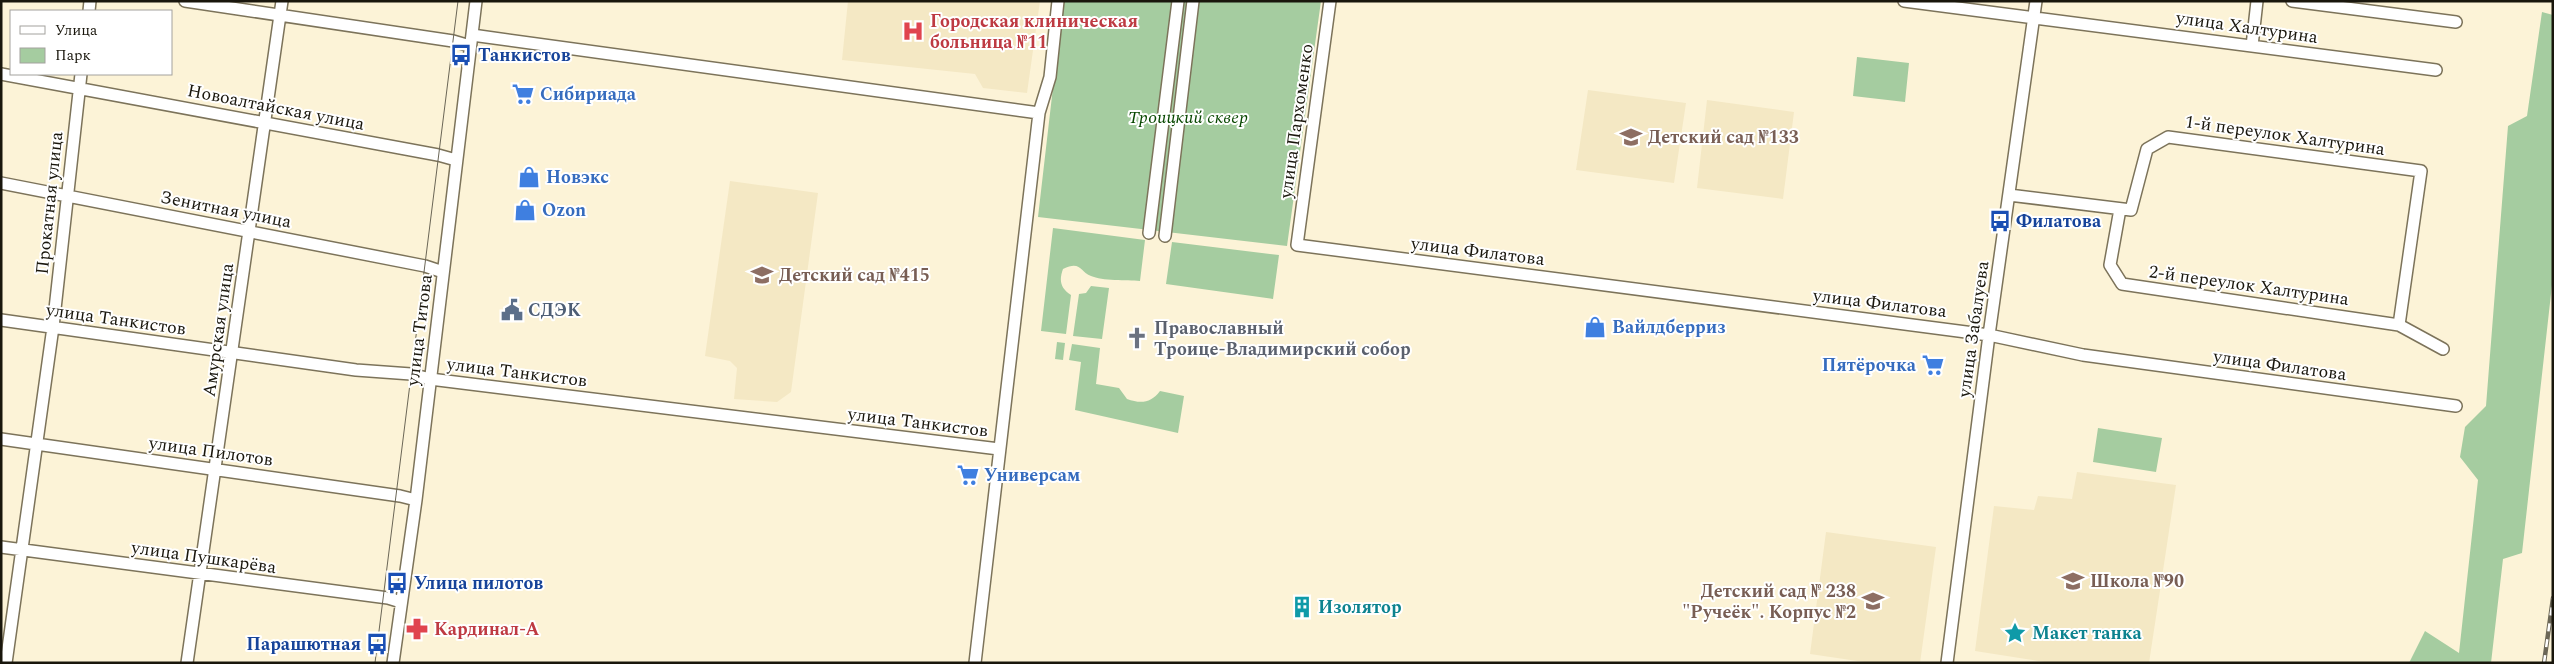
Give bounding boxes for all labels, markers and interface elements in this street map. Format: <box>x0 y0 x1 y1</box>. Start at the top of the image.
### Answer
street label: улица Халтурина <box>2173 4 2320 51</box>
place label: Городская клиническая больница №11 <box>930 8 1138 56</box>
legend <box>10 10 172 75</box>
hospital icon: Городская клиническая больница №11 <box>900 18 926 44</box>
text: Улица <box>55 19 98 42</box>
bus stop icon: Танкистов <box>448 42 474 68</box>
place label: Танкистов <box>478 42 571 69</box>
street label: улица Пархоменко <box>1272 42 1321 201</box>
text: Парк <box>55 44 91 67</box>
street label: Новоалтайская улица <box>185 77 367 138</box>
supermarket icon: Сибириада <box>510 81 536 107</box>
place label: Сибириада <box>540 81 637 108</box>
park label: Троицкий сквер <box>1128 104 1248 131</box>
street label: 1-й переулок Халтурина <box>2183 108 2387 163</box>
school or university icon: Детский сад №133 <box>1618 124 1644 150</box>
place label: Детский сад №133 <box>1648 124 1799 151</box>
street label: Прокатная улица <box>29 130 70 276</box>
shop icon: Новэкс <box>516 164 542 190</box>
place label: Новэкс <box>546 164 609 191</box>
street label: Зенитная улица <box>158 184 294 235</box>
shop icon: Ozon <box>512 197 538 223</box>
place label: Ozon <box>542 197 586 224</box>
bus stop icon: Филатова <box>1987 208 2013 234</box>
place label: Филатова <box>2016 208 2102 235</box>
street label: улица Филатова <box>1409 230 1546 273</box>
street label: 2-й переулок Халтурина <box>2147 258 2351 313</box>
street label: улица Забалуева <box>1950 259 1996 400</box>
street label: Амурская улица <box>196 261 241 399</box>
school or university icon: Детский сад №415 <box>749 262 775 288</box>
place label: Детский сад №415 <box>779 262 930 289</box>
street label: улица Титова <box>399 272 440 388</box>
street label: улица Филатова <box>1811 282 1948 325</box>
street label: улица Танкистов <box>43 296 188 343</box>
public building icon: СДЭК <box>499 297 525 323</box>
place label: СДЭК <box>528 297 581 324</box>
shop icon: Вайлдберриз <box>1582 314 1608 340</box>
place label: Вайлдберриз <box>1612 314 1725 341</box>
place label: Православный Троице-Владимирский собор <box>1154 315 1410 363</box>
church icon: Православный Троице-Владимирский собор <box>1124 325 1150 351</box>
street label: улица Филатова <box>2211 343 2349 388</box>
street label: улица Танкистов <box>444 350 589 394</box>
place label: Пятёрочка <box>1822 352 1917 379</box>
supermarket icon: Пятёрочка <box>1920 352 1946 378</box>
street label: улица Танкистов <box>845 400 990 444</box>
street label: улица Пилотов <box>146 429 275 474</box>
supermarket icon: Универсам <box>955 462 981 488</box>
place label: Универсам <box>984 462 1080 489</box>
street label: улица Пушкарёва <box>129 534 278 581</box>
school or university icon: Школа №90 <box>2060 568 2086 594</box>
place label: Школа №90 <box>2090 568 2184 595</box>
bus stop icon: Улица пилотов <box>384 570 410 596</box>
place label: Улица пилотов <box>414 570 543 597</box>
place label: Детский сад № 238 "Ручеёк". Корпус №2 <box>1682 578 1856 626</box>
school or university icon: Детский сад № 238 "Ручеёк". Корпус №2 <box>1860 588 1886 614</box>
building icon: Изолятор <box>1289 594 1315 620</box>
place label: Изолятор <box>1318 594 1401 621</box>
pharmacy icon: Кардинал-А <box>404 616 430 642</box>
place label: Кардинал-А <box>434 616 539 643</box>
place icon: Макет танка <box>2002 620 2028 646</box>
place label: Макет танка <box>2032 620 2143 647</box>
place label: Парашютная <box>246 631 361 658</box>
bus stop icon: Парашютная <box>364 631 390 657</box>

